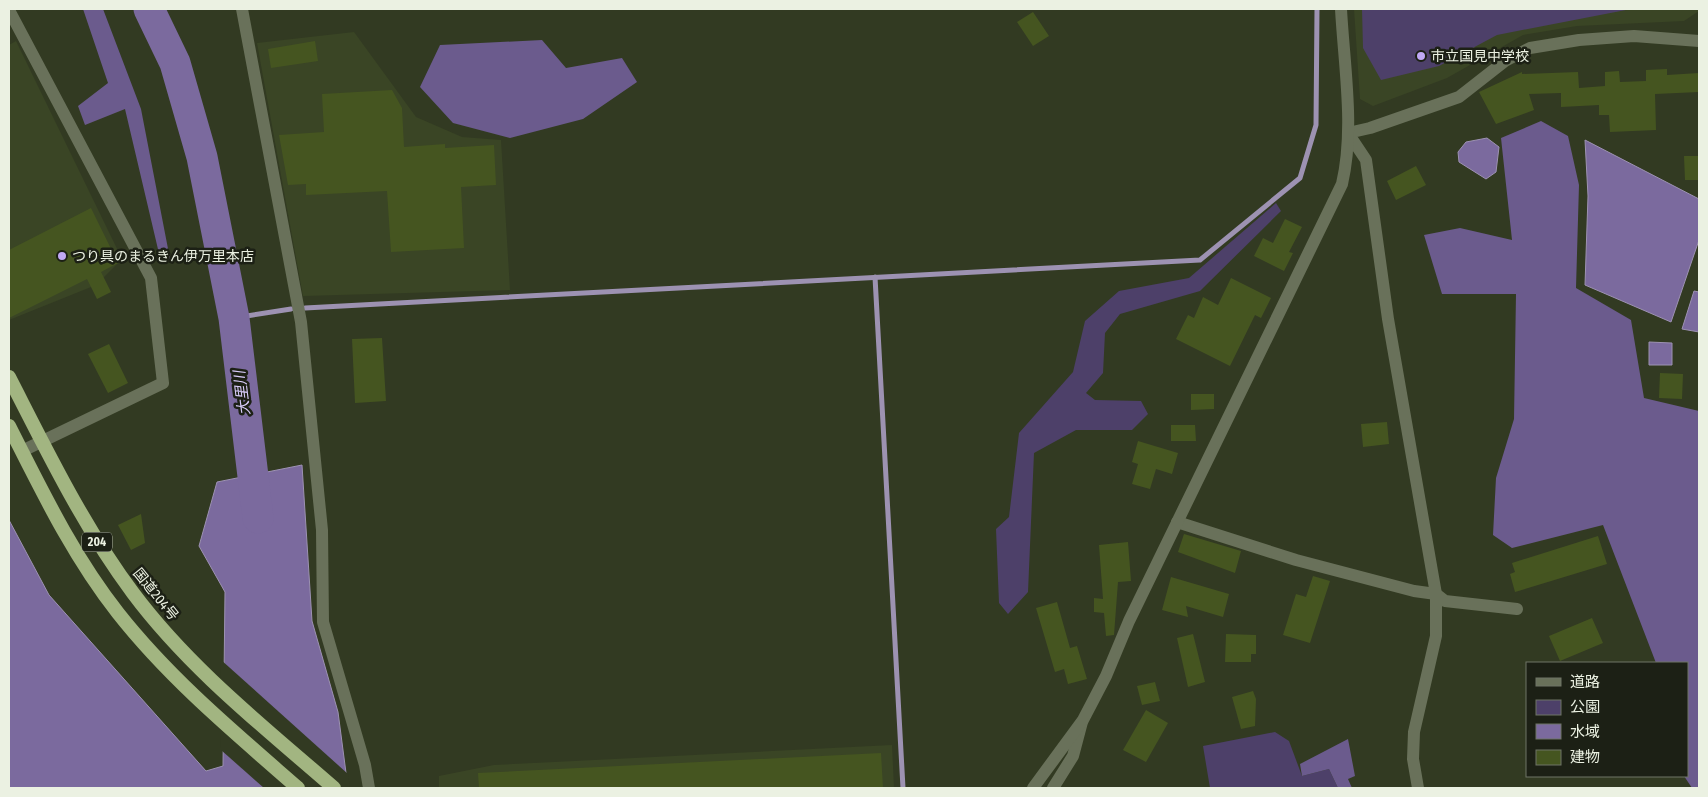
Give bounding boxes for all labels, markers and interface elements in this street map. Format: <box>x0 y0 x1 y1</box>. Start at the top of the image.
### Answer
place label: 市立国見中学校 <box>1431 48 1529 65</box>
marker: 市立国見中学校 <box>1415 50 1427 62</box>
place label: つり具のまるきん伊万里本店 <box>72 248 254 265</box>
marker: つり具のまるきん伊万里本店 <box>56 250 68 262</box>
water label: 大里川 <box>230 368 254 416</box>
road number: 204 <box>82 532 112 552</box>
street label: 国道204号 <box>129 565 182 624</box>
legend <box>1526 662 1688 777</box>
text: 道路 <box>1570 673 1600 691</box>
text: 公園 <box>1570 698 1600 716</box>
text: 水域 <box>1570 723 1600 741</box>
text: 建物 <box>1570 748 1600 766</box>

